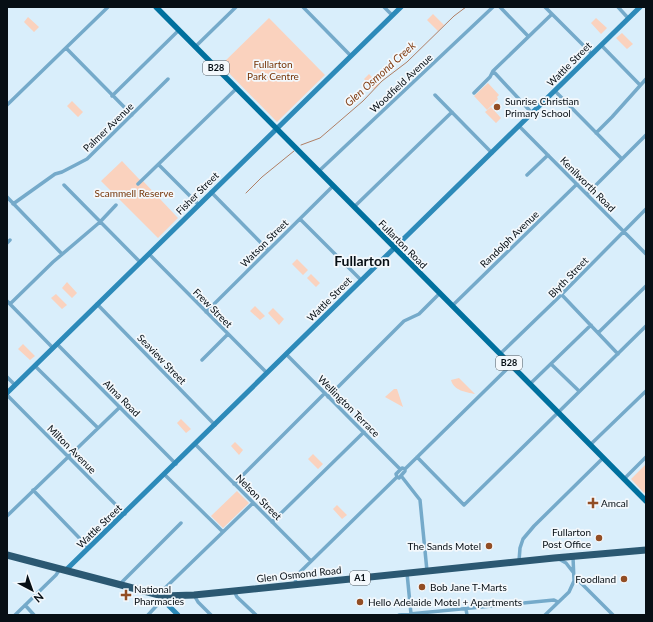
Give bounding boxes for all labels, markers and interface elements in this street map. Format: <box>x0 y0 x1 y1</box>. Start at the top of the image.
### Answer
water label: Glen Osmond Creek <box>342 38 418 109</box>
street label: Wattle Street <box>544 39 594 89</box>
street label: Woodfield Avenue <box>367 51 435 115</box>
park label: Fullarton Park Centre <box>247 58 299 82</box>
road number: B28 <box>203 61 229 75</box>
place label: Sunrise Christian Primary School <box>505 95 579 119</box>
street label: Palmer Avenue <box>80 100 136 154</box>
marker: Sunrise Christian Primary School <box>492 102 502 112</box>
street label: Kenilworth Road <box>558 154 618 214</box>
street label: Fisher Street <box>173 169 221 217</box>
park label: Scammell Reserve <box>95 187 173 199</box>
street label: Randolph Avenue <box>477 208 541 270</box>
street label: Watson Street <box>238 216 291 269</box>
street label: Fullarton Road <box>376 217 430 271</box>
district label: Fullarton <box>334 252 390 269</box>
street label: Blyth Street <box>546 254 591 300</box>
street label: Wattle Street <box>304 274 354 324</box>
street label: Frew Street <box>191 286 235 330</box>
street label: Seaview Street <box>135 331 189 387</box>
road number: B28 <box>496 356 522 370</box>
street label: Wellington Terrace <box>316 373 382 439</box>
street label: Alma Road <box>101 377 143 419</box>
street label: Milton Avenue <box>45 422 99 476</box>
street label: Nelson Street <box>234 472 285 523</box>
place label: Amcal <box>601 497 628 509</box>
marker: Amcal <box>588 498 598 508</box>
street label: Wattle Street <box>74 501 124 550</box>
place label: Fullarton Post Office <box>542 526 591 550</box>
marker: Fullarton Post Office <box>594 533 604 543</box>
place label: The Sands Motel <box>407 540 481 552</box>
marker: The Sands Motel <box>484 541 494 551</box>
street label: Glen Osmond Road <box>256 564 342 584</box>
north arrow <box>12 570 52 610</box>
road number: A1 <box>350 571 370 585</box>
place label: Foodland <box>575 573 616 585</box>
marker: Foodland <box>619 574 629 584</box>
place label: Bob Jane T-Marts <box>430 581 507 593</box>
marker: Bob Jane T-Marts <box>417 582 427 592</box>
place label: National Pharmacies <box>134 583 184 607</box>
text: N <box>31 590 46 606</box>
marker: National Pharmacies <box>121 590 131 600</box>
place label: Hello Adelaide Motel + Apartments <box>368 596 522 608</box>
marker: Hello Adelaide Motel + Apartments <box>355 597 365 607</box>

